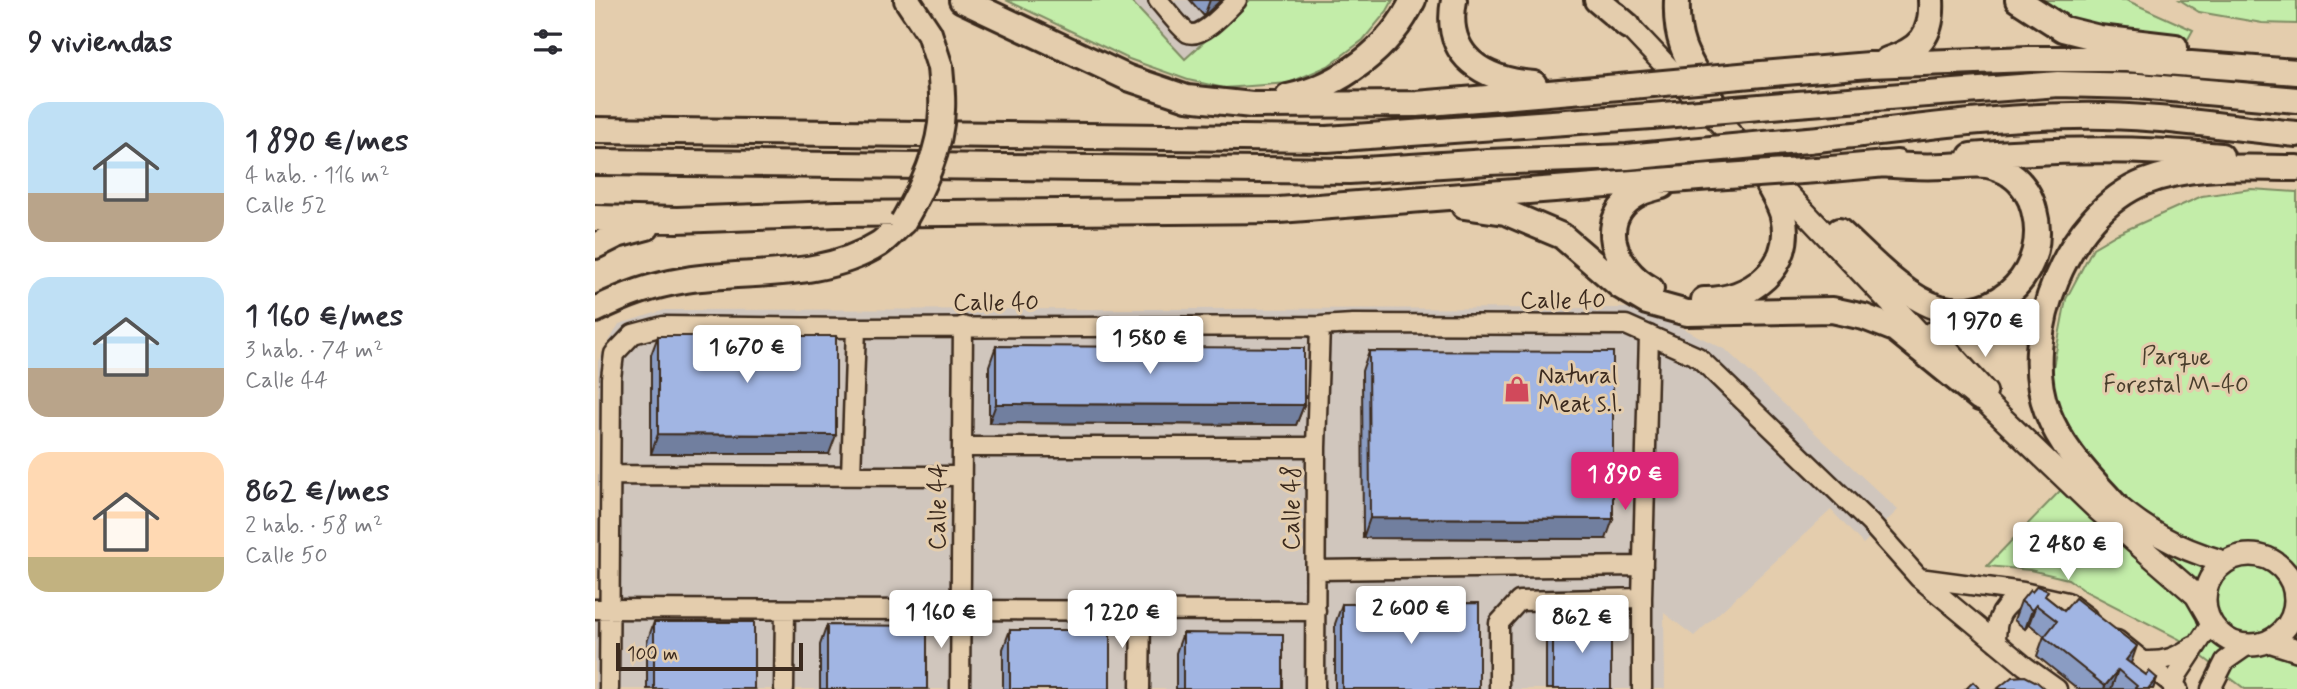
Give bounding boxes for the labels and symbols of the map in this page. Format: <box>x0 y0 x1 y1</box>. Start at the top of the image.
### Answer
street label: Calle 40 <box>1520 286 1606 317</box>
street label: Calle 40 <box>953 288 1039 319</box>
pin: 1 970 € <box>1920 300 2050 359</box>
pin: 1 580 € <box>1085 316 1215 376</box>
pin: 1 670 € <box>682 326 812 385</box>
park label: Parque Forestal M-40 <box>2103 342 2249 401</box>
place label: Natural Meat s.l. <box>1538 361 1622 420</box>
shop icon: Natural Meat s.l. <box>1502 374 1532 404</box>
pin: 1 890 € <box>1560 452 1690 512</box>
street label: Calle 44 <box>923 464 954 550</box>
street label: Calle 48 <box>1277 465 1308 551</box>
pin: 2 480 € <box>2003 522 2133 582</box>
pin: 2 600 € <box>1346 586 1476 646</box>
pin: 1 160 € <box>876 590 1006 650</box>
pin: 1 220 € <box>1057 590 1187 650</box>
pin: 862 € <box>1533 596 1631 655</box>
scale bar <box>616 640 803 672</box>

